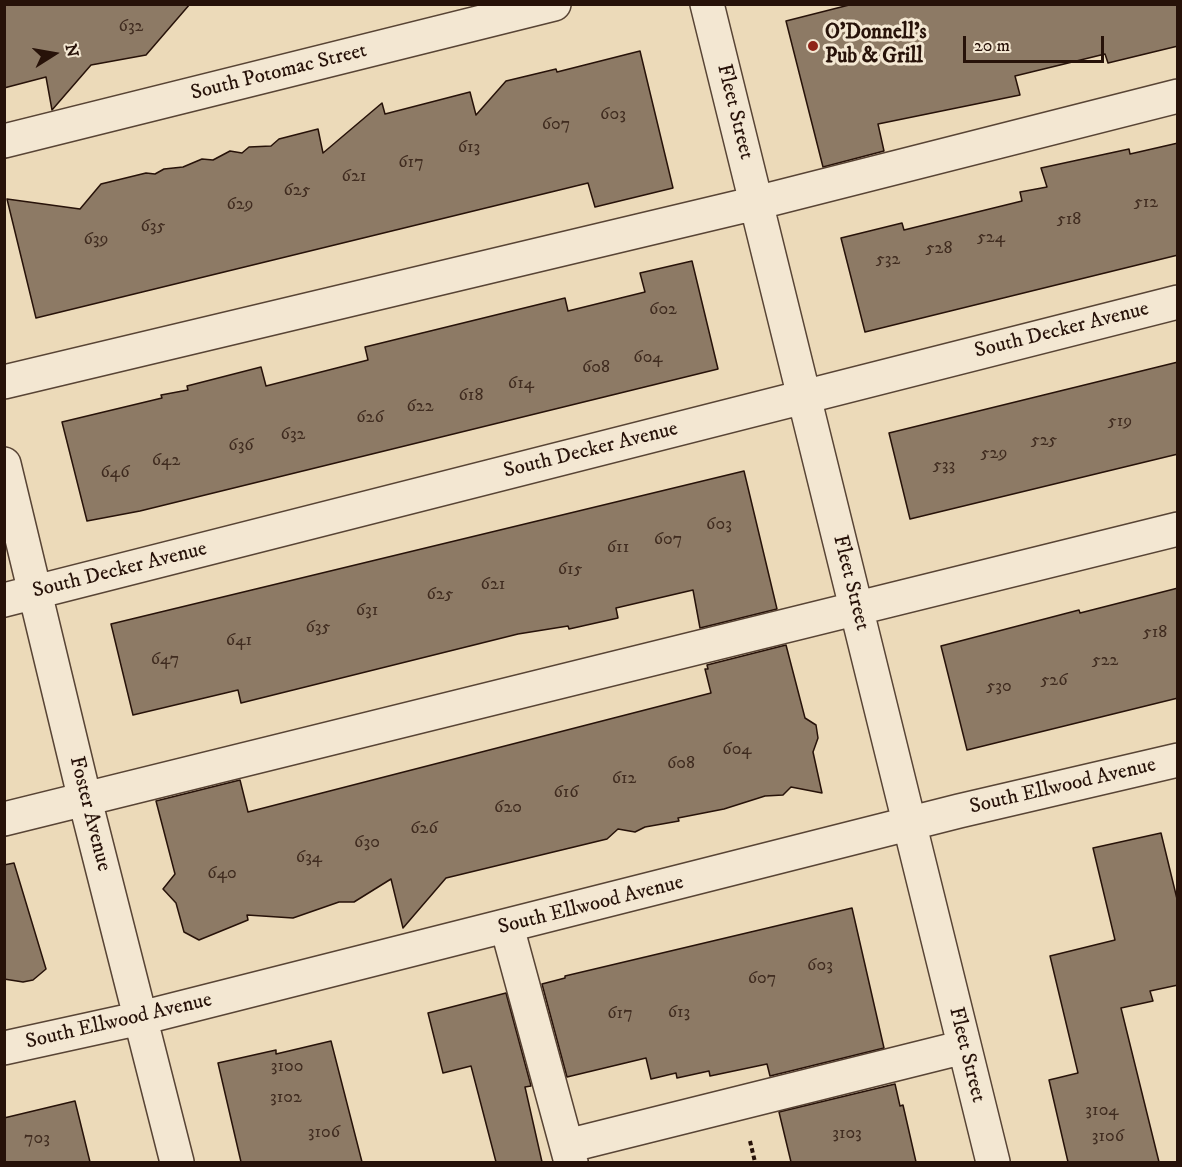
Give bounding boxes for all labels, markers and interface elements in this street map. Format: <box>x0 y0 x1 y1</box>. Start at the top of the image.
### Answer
house number: 632 <box>119 16 143 38</box>
place label: O'Donnell's Pub & Grill <box>825 21 926 71</box>
north arrow <box>24 24 84 84</box>
scale bar <box>966 24 1107 62</box>
text: 20 m <box>974 35 1010 57</box>
street label: South Potomac Street <box>188 39 370 107</box>
marker: O'Donnell's Pub & Grill <box>806 39 820 53</box>
text: N <box>61 42 83 59</box>
street label: Fleet Street <box>710 62 758 162</box>
house number: 603 <box>600 104 626 126</box>
house number: 607 <box>542 114 570 136</box>
house number: 613 <box>458 137 480 159</box>
house number: 617 <box>398 152 424 174</box>
house number: 621 <box>342 166 366 188</box>
house number: 625 <box>283 180 311 202</box>
house number: 512 <box>1134 192 1158 214</box>
house number: 629 <box>226 194 254 216</box>
house number: 518 <box>1057 209 1081 231</box>
house number: 635 <box>140 216 166 238</box>
house number: 524 <box>977 227 1005 249</box>
house number: 639 <box>83 229 109 251</box>
house number: 528 <box>926 238 952 260</box>
house number: 532 <box>876 249 900 271</box>
street label: South Decker Avenue <box>972 297 1152 365</box>
house number: 602 <box>649 299 677 321</box>
house number: 604 <box>633 347 663 369</box>
house number: 608 <box>582 357 610 379</box>
house number: 614 <box>508 373 534 395</box>
house number: 618 <box>459 385 483 407</box>
house number: 622 <box>406 396 434 418</box>
house number: 626 <box>356 407 384 429</box>
house number: 519 <box>1108 411 1132 433</box>
street label: South Decker Avenue <box>501 417 681 485</box>
house number: 632 <box>281 424 305 446</box>
house number: 525 <box>1031 430 1057 452</box>
house number: 636 <box>228 435 254 457</box>
house number: 529 <box>981 443 1007 465</box>
house number: 642 <box>152 450 180 472</box>
house number: 533 <box>933 455 955 477</box>
house number: 646 <box>100 462 130 484</box>
house number: 603 <box>706 514 732 536</box>
house number: 607 <box>654 529 682 551</box>
street label: Fleet Street <box>826 533 874 633</box>
street label: South Decker Avenue <box>30 537 210 605</box>
house number: 611 <box>607 537 629 559</box>
house number: 615 <box>558 559 582 581</box>
house number: 621 <box>481 574 505 596</box>
house number: 625 <box>426 584 454 606</box>
house number: 631 <box>356 600 378 622</box>
house number: 635 <box>305 617 331 639</box>
house number: 518 <box>1143 622 1167 644</box>
house number: 641 <box>226 630 252 652</box>
house number: 647 <box>151 649 179 671</box>
house number: 522 <box>1092 650 1118 672</box>
house number: 526 <box>1040 670 1068 692</box>
house number: 530 <box>986 676 1012 698</box>
house number: 604 <box>722 739 752 761</box>
house number: 608 <box>667 753 695 775</box>
street label: South Ellwood Avenue <box>967 753 1159 821</box>
street label: Foster Avenue <box>63 754 115 874</box>
house number: 612 <box>612 768 636 790</box>
house number: 616 <box>553 782 579 804</box>
house number: 620 <box>494 797 522 819</box>
house number: 626 <box>410 818 438 840</box>
house number: 630 <box>354 832 380 854</box>
house number: 634 <box>296 847 322 869</box>
house number: 640 <box>207 863 237 885</box>
street label: South Ellwood Avenue <box>496 871 686 941</box>
house number: 603 <box>807 955 833 977</box>
house number: 607 <box>748 968 776 990</box>
street label: South Ellwood Avenue <box>23 988 215 1056</box>
house number: 613 <box>668 1002 690 1024</box>
house number: 617 <box>607 1003 633 1025</box>
street label: Fleet Street <box>942 1005 990 1105</box>
house number: 3100 <box>271 1056 303 1078</box>
house number: 3102 <box>270 1087 302 1109</box>
house number: 3104 <box>1085 1100 1119 1122</box>
house number: 3106 <box>308 1122 340 1144</box>
house number: 3103 <box>832 1123 862 1145</box>
house number: 3106 <box>1092 1126 1124 1148</box>
house number: 703 <box>24 1128 50 1150</box>

